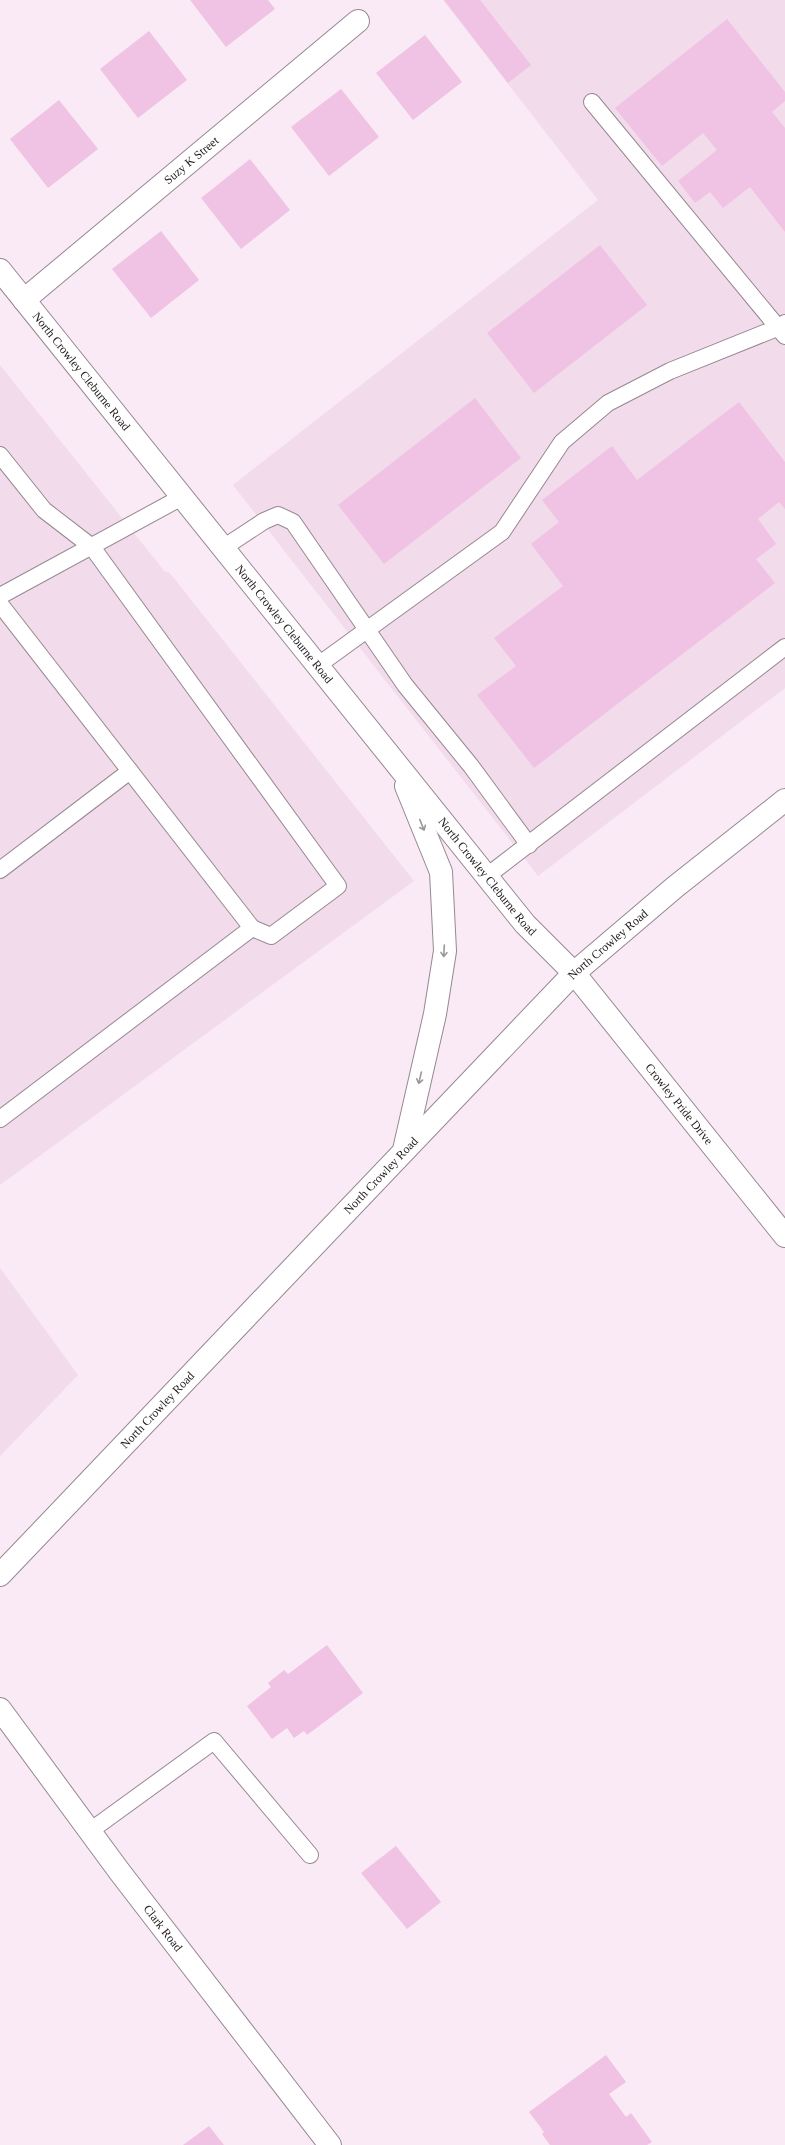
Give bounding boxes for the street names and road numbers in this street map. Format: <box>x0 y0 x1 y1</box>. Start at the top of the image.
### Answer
street label: Suzy K Street <box>161 133 222 187</box>
street label: North Crowley Cleburne Road <box>30 309 133 433</box>
street label: North Crowley Cleburne Road <box>233 562 336 686</box>
street label: North Crowley Cleburne Road <box>435 815 539 938</box>
street label: North Crowley Road <box>565 906 651 982</box>
street label: Crowley Pride Drive <box>642 1061 716 1147</box>
street label: North Crowley Road <box>341 1134 421 1217</box>
street label: North Crowley Road <box>118 1369 197 1451</box>
street label: Clark Road <box>141 1902 185 1954</box>

